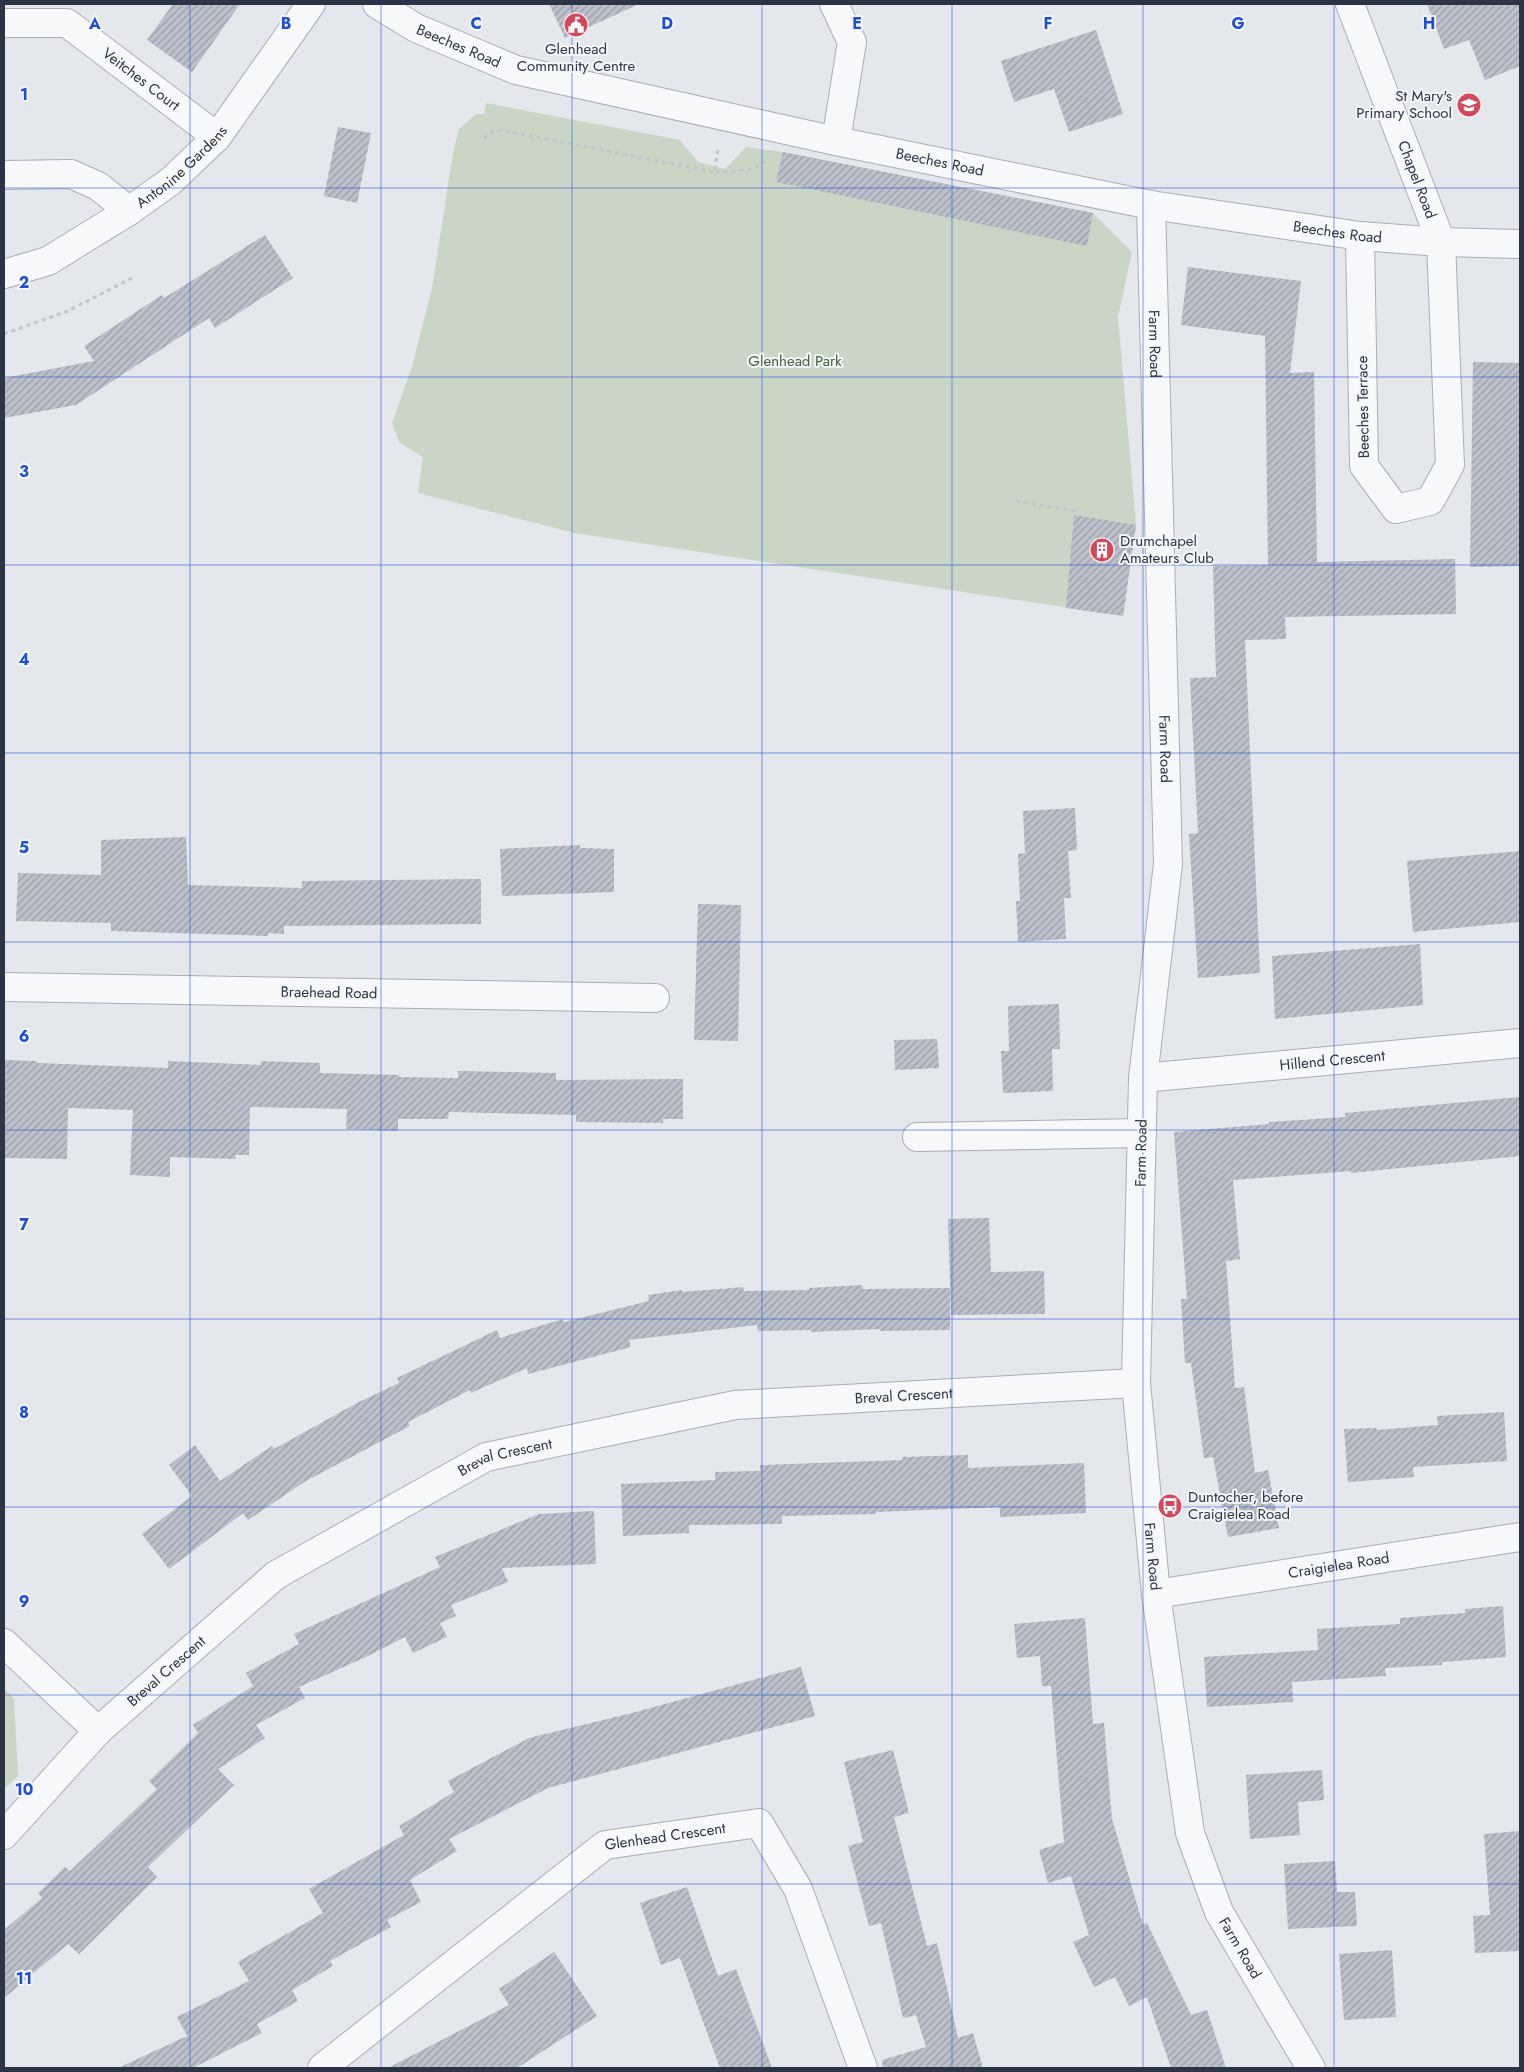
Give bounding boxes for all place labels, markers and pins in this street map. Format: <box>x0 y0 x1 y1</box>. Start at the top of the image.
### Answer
public building icon: Glenhead Community Centre <box>563 12 589 38</box>
place label: Glenhead Community Centre <box>517 38 635 77</box>
place label: St Mary's Primary School <box>1356 85 1452 124</box>
school or university icon: St Mary's Primary School <box>1456 92 1482 118</box>
place label: Drumchapel Amateurs Club <box>1120 530 1214 569</box>
building icon: Drumchapel Amateurs Club <box>1089 537 1115 563</box>
place label: Duntocher, before Craigielea Road <box>1188 1486 1304 1525</box>
bus stop icon: Duntocher, before Craigielea Road <box>1157 1493 1183 1519</box>

